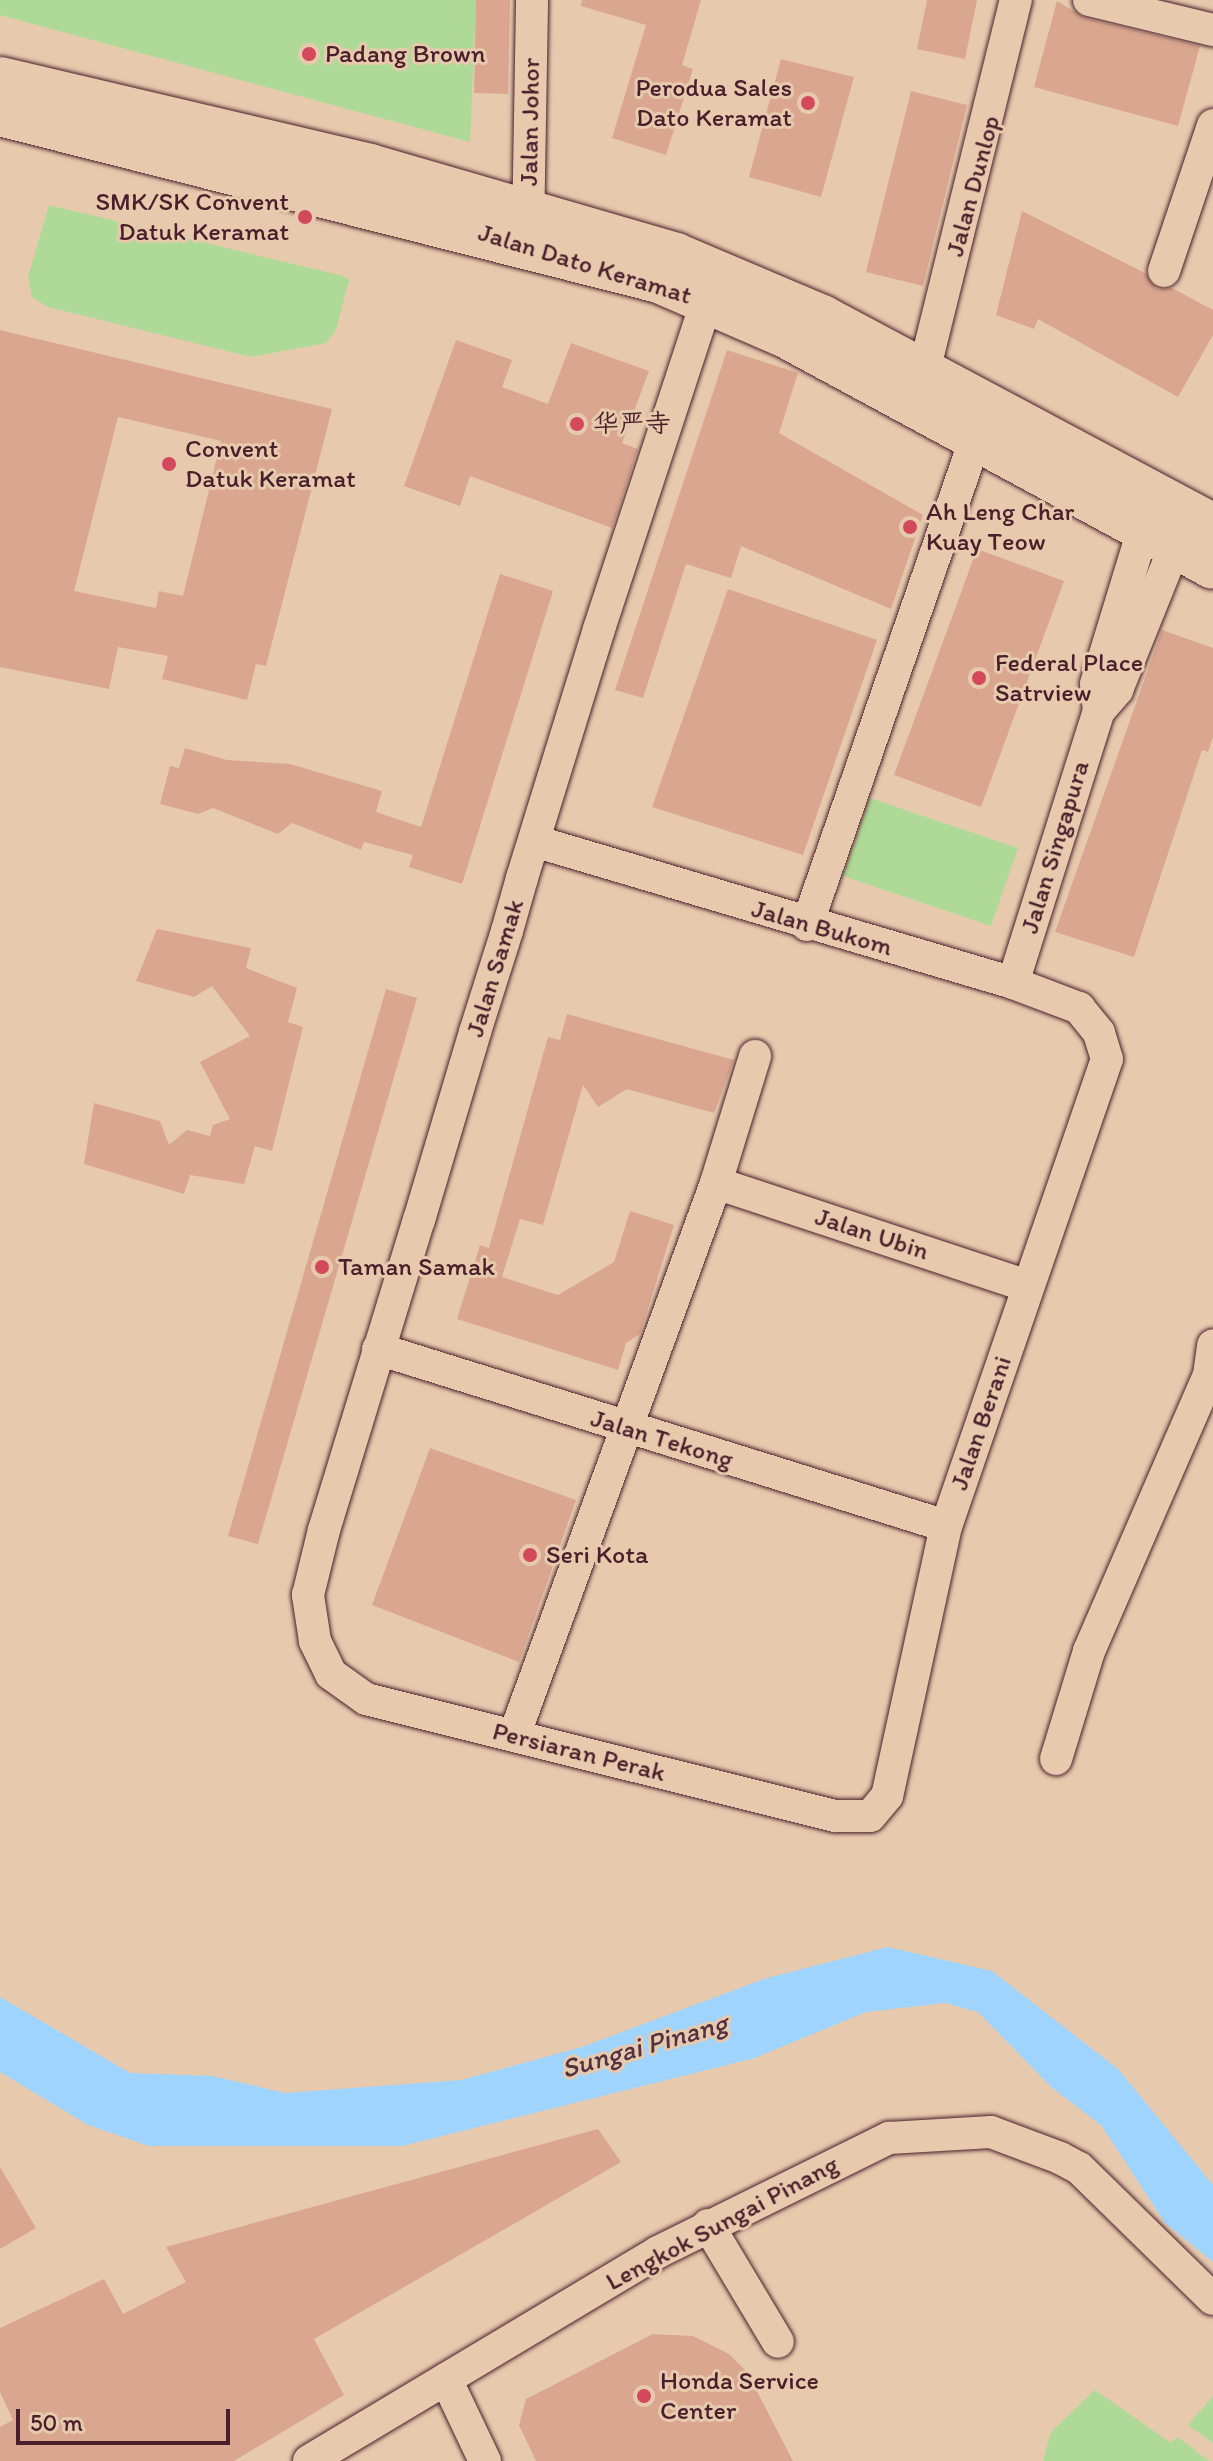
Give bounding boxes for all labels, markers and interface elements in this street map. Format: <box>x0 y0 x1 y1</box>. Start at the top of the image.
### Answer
place label: Padang Brown <box>325 38 486 70</box>
marker: Padang Brown <box>300 45 318 63</box>
street label: Jalan Johor <box>513 58 547 186</box>
place label: Perodua Sales Dato Keramat <box>635 72 792 134</box>
marker: Perodua Sales Dato Keramat <box>799 94 817 112</box>
street label: Jalan Dunlop <box>939 111 1007 261</box>
place label: SMK/SK Convent Datuk Keramat <box>95 186 289 248</box>
marker: SMK/SK Convent Datuk Keramat <box>296 208 314 226</box>
street label: Jalan Dato Keramat <box>475 217 695 311</box>
place label: 华严寺 <box>593 408 671 440</box>
marker: 华严寺 <box>568 415 586 433</box>
place label: Convent Datuk Keramat <box>185 433 355 494</box>
marker: Convent Datuk Keramat <box>160 455 178 473</box>
place label: Ah Leng Char Kuay Teow <box>926 496 1076 558</box>
marker: Ah Leng Char Kuay Teow <box>901 518 919 536</box>
place label: Federal Place Satrview <box>995 647 1143 708</box>
marker: Federal Place Satrview <box>970 669 988 687</box>
street label: Jalan Singapura <box>1014 757 1096 937</box>
street label: Jalan Bukom <box>748 893 896 963</box>
street label: Jalan Samak <box>459 896 531 1040</box>
street label: Jalan Ubin <box>812 1201 932 1267</box>
place label: Taman Samak <box>338 1251 494 1283</box>
marker: Taman Samak <box>313 1258 331 1276</box>
street label: Jalan Berani <box>944 1353 1018 1493</box>
street label: Jalan Tekong <box>589 1403 735 1475</box>
place label: Seri Kota <box>546 1539 648 1571</box>
marker: Seri Kota <box>521 1546 539 1564</box>
street label: Persiaran Perak <box>490 1716 668 1788</box>
water label: Sungai Pinang <box>557 2005 731 2085</box>
street label: Lengkok Sungai Pinang <box>601 2149 843 2297</box>
place label: Honda Service Center <box>660 2365 819 2426</box>
marker: Honda Service Center <box>635 2387 653 2405</box>
scale bar <box>20 2393 234 2443</box>
text: 50 m <box>30 2408 83 2437</box>

